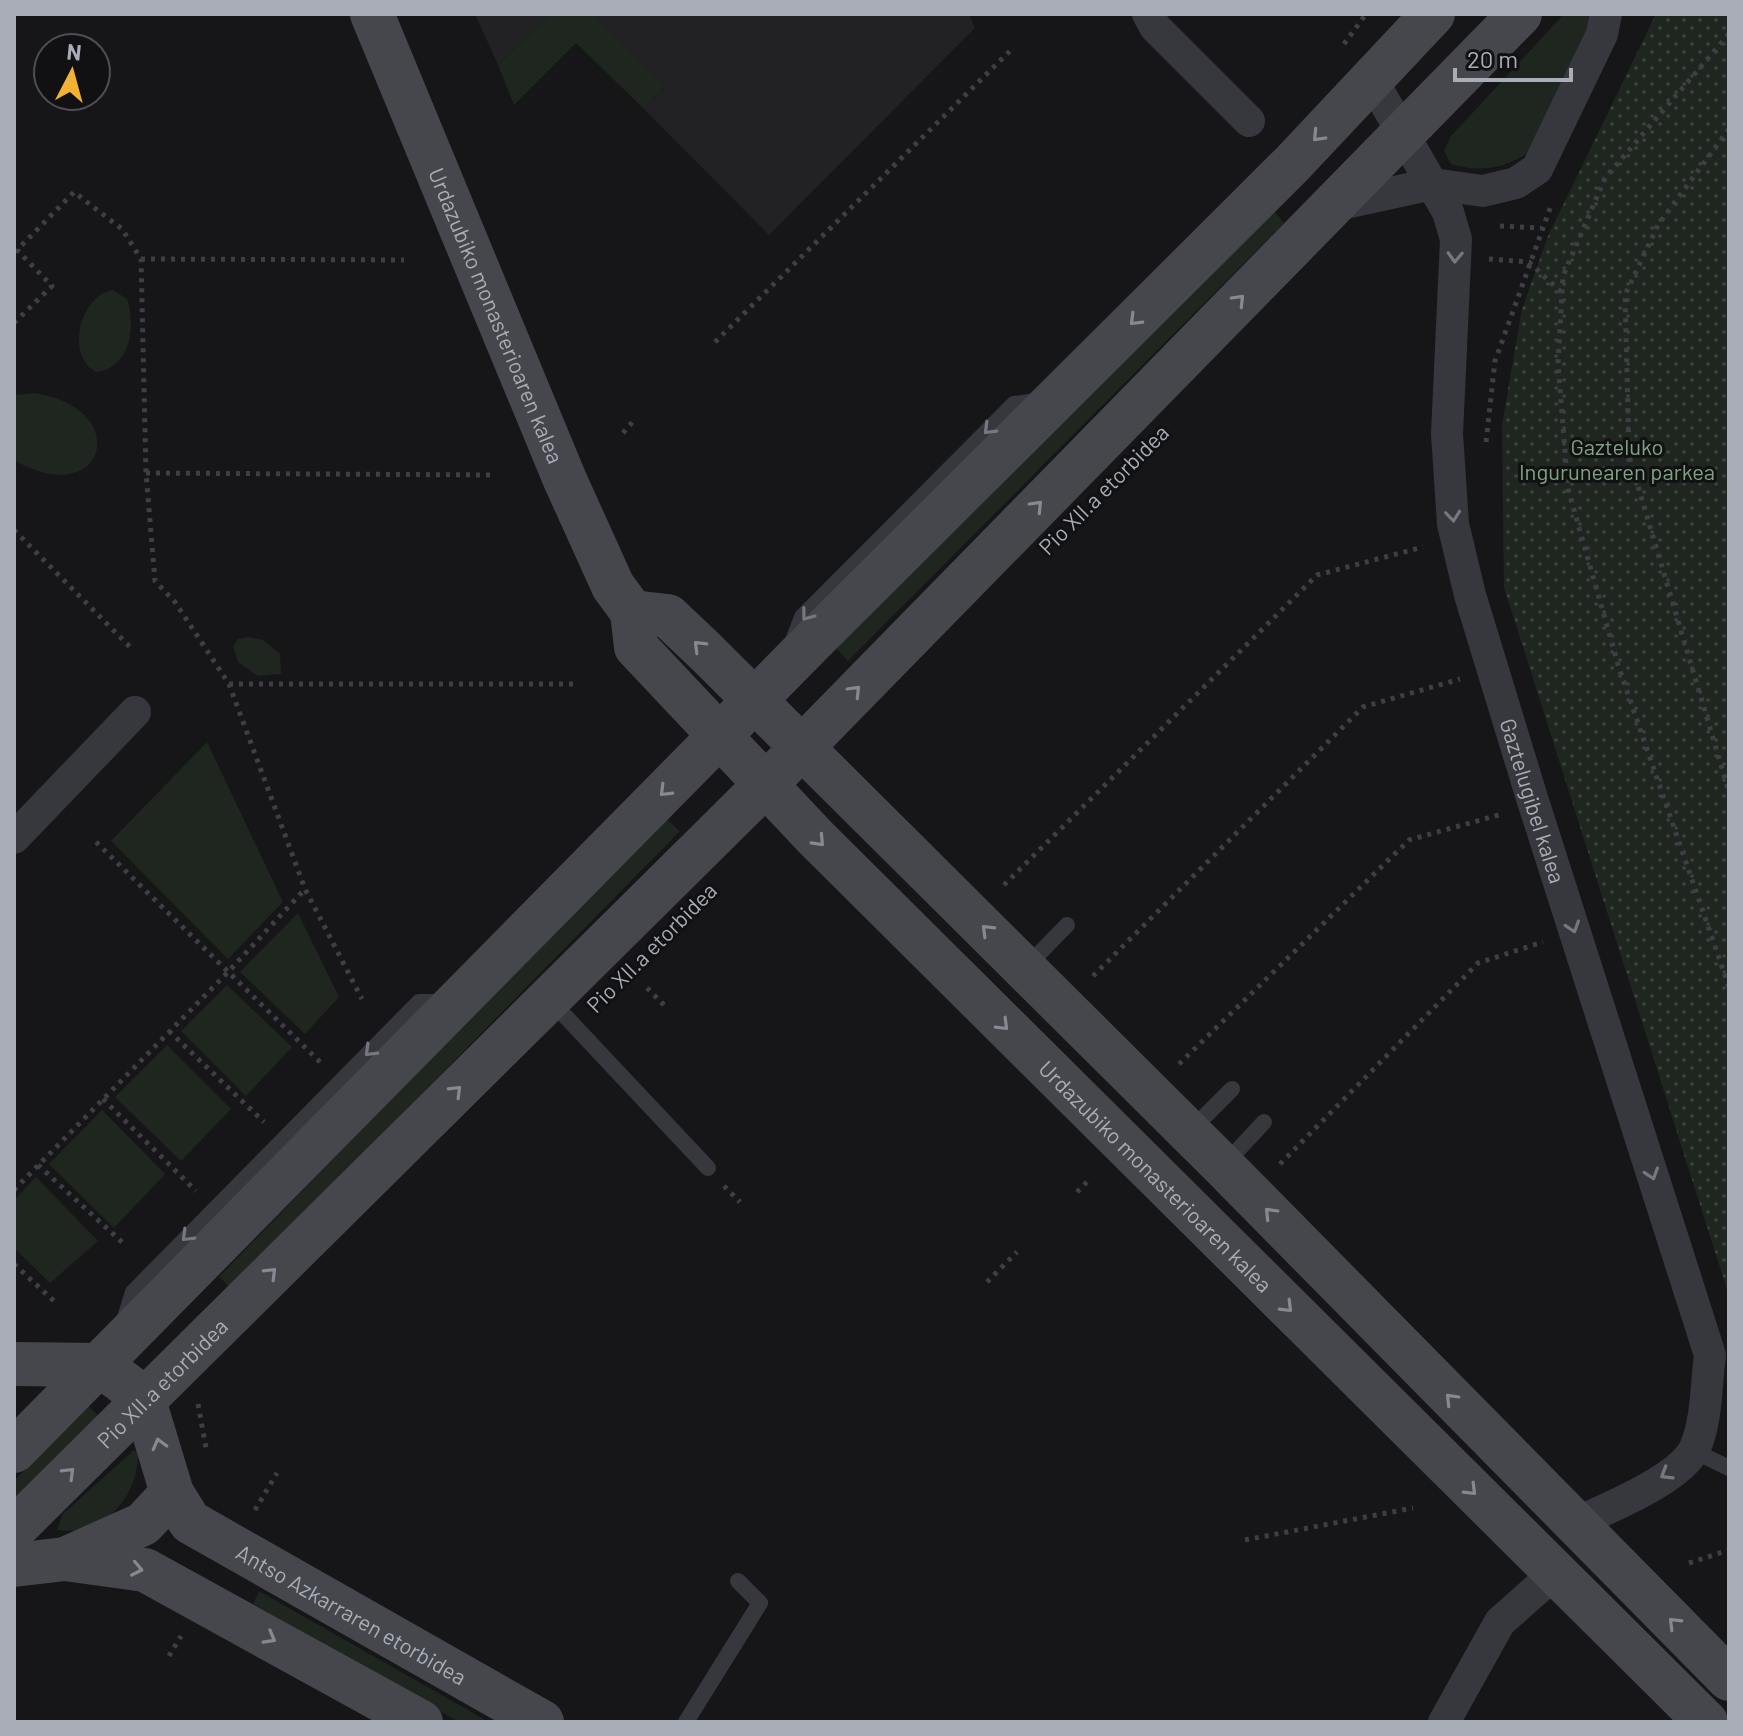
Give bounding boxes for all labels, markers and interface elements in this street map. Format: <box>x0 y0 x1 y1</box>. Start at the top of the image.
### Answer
north arrow <box>32 32 112 112</box>
scale bar <box>1455 32 1571 82</box>
text: N <box>66 37 83 65</box>
text: 20 m <box>1467 44 1518 73</box>
one-way arrow <box>1313 127 1328 141</box>
street label: Urdazubiko monasterioaren kalea <box>424 163 570 467</box>
one-way arrow <box>1447 251 1464 264</box>
one-way arrow <box>1230 295 1244 309</box>
one-way arrow <box>1130 311 1144 325</box>
street label: Pio XII.a etorbidea <box>1033 419 1173 559</box>
one-way arrow <box>984 420 998 434</box>
park label: Gazteluko Ingurunearen parkea <box>1519 433 1715 484</box>
one-way arrow <box>1028 501 1042 515</box>
one-way arrow <box>1444 510 1461 523</box>
one-way arrow <box>802 605 817 620</box>
one-way arrow <box>694 641 709 655</box>
one-way arrow <box>846 686 860 700</box>
street label: Gaztelugibel kalea <box>1495 715 1571 886</box>
one-way arrow <box>660 782 674 796</box>
one-way arrow <box>810 832 825 846</box>
street label: Pio XII.a etorbidea <box>581 877 721 1017</box>
one-way arrow <box>1564 919 1580 933</box>
one-way arrow <box>982 925 996 939</box>
one-way arrow <box>994 1015 1008 1030</box>
one-way arrow <box>365 1042 379 1056</box>
street label: Urdazubiko monasterioaren kalea <box>1034 1055 1278 1297</box>
one-way arrow <box>447 1085 461 1100</box>
one-way arrow <box>1643 1167 1659 1181</box>
one-way arrow <box>1264 1208 1279 1222</box>
one-way arrow <box>182 1227 197 1241</box>
one-way arrow <box>262 1268 276 1282</box>
one-way arrow <box>1278 1298 1292 1312</box>
street label: Pio XII.a etorbidea <box>91 1312 232 1453</box>
one-way arrow <box>1446 1394 1461 1408</box>
one-way arrow <box>152 1438 169 1452</box>
one-way arrow <box>1660 1465 1675 1480</box>
one-way arrow <box>60 1468 74 1482</box>
one-way arrow <box>1462 1481 1476 1496</box>
street label: Antso Azkarraren etorbidea <box>232 1538 471 1690</box>
one-way arrow <box>130 1560 144 1577</box>
one-way arrow <box>1669 1618 1683 1633</box>
one-way arrow <box>261 1628 276 1644</box>

